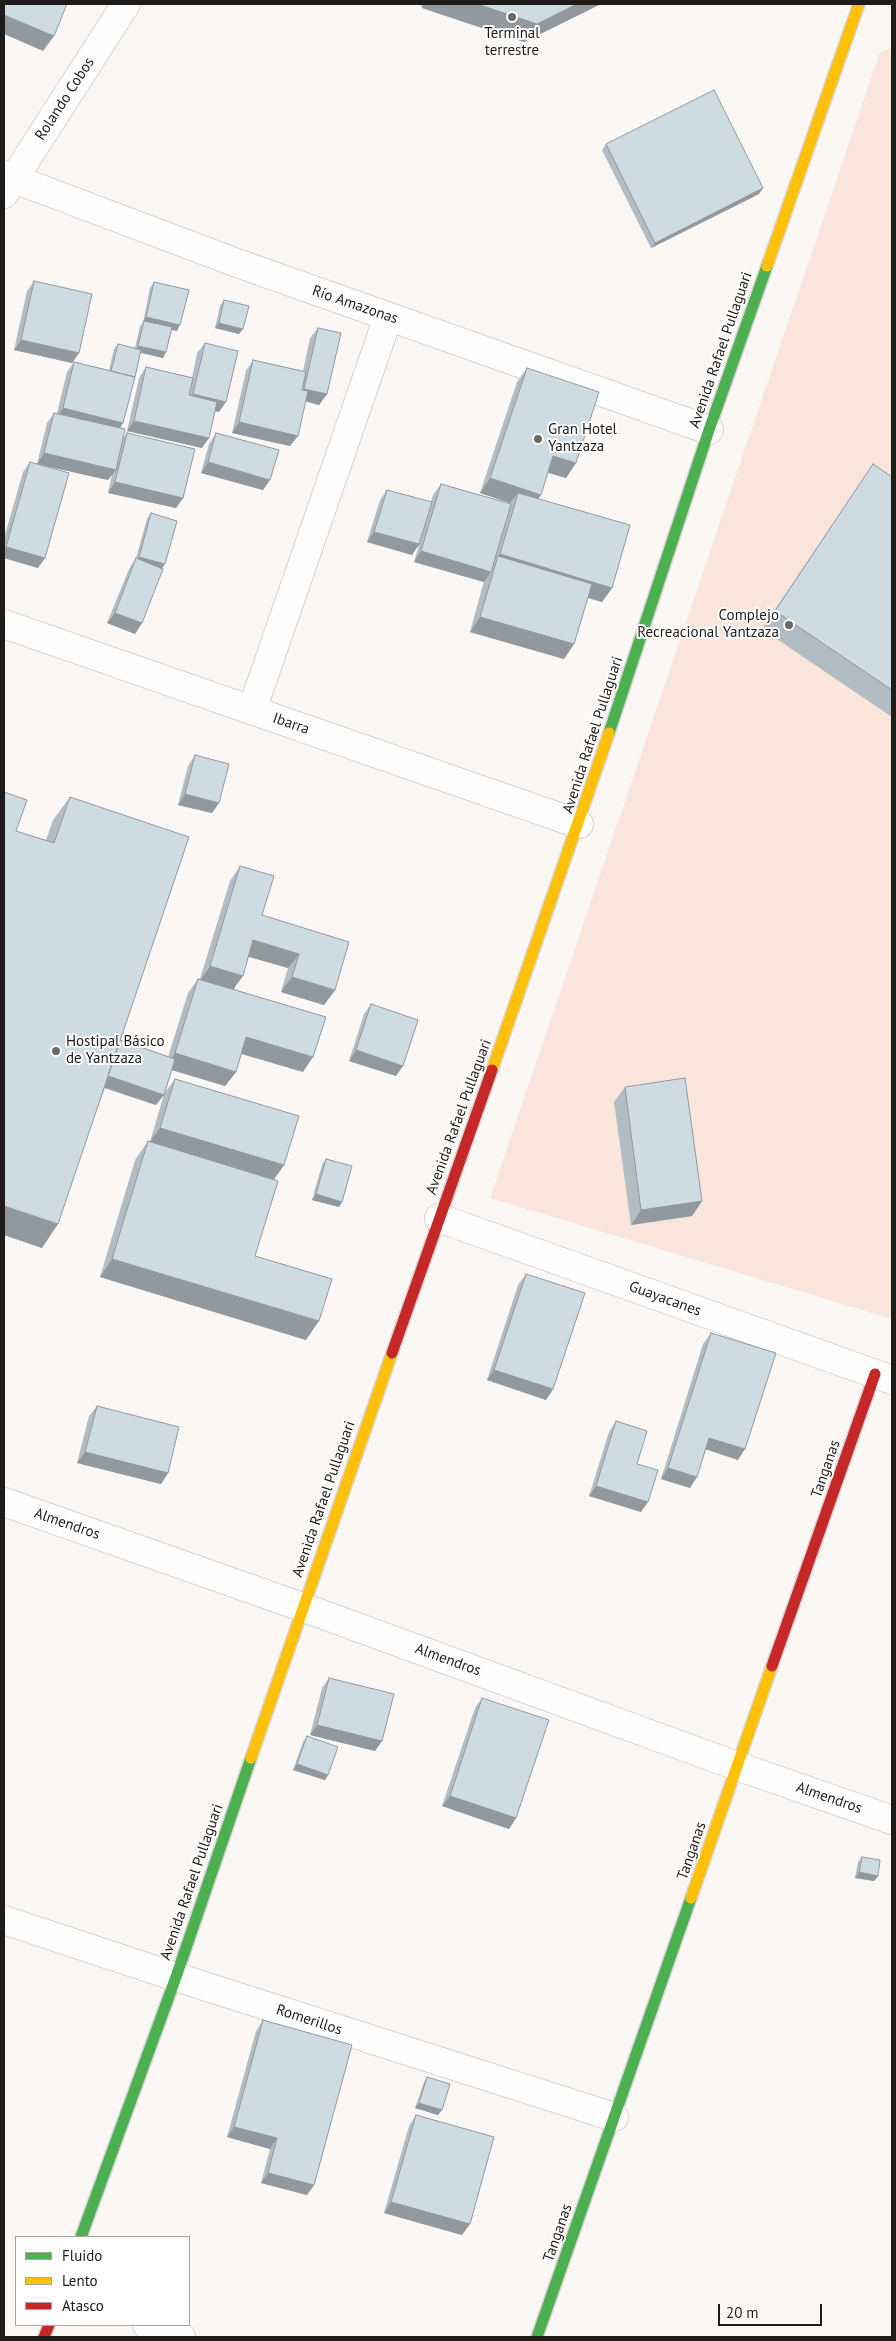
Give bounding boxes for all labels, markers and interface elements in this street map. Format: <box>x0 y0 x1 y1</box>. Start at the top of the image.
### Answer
marker: Terminal terrestre <box>506 11 518 23</box>
place label: Terminal terrestre <box>484 25 540 60</box>
street label: Rolando Cobos <box>32 54 98 144</box>
street label: Avenida Rafael Pullaguari <box>686 270 756 430</box>
street label: Río Amazonas <box>310 282 400 328</box>
place label: Gran Hotel Yantzaza <box>548 421 617 456</box>
marker: Gran Hotel Yantzaza <box>532 433 544 445</box>
place label: Complejo Recreacional Yantzaza <box>637 607 779 642</box>
marker: Complejo Recreacional Yantzaza <box>783 619 795 631</box>
street label: Avenida Rafael Pullaguari <box>559 654 627 816</box>
street label: Ibarra <box>270 709 312 739</box>
place label: Hostipal Básico de Yantzaza <box>66 1033 164 1068</box>
street label: Avenida Rafael Pullaguari <box>423 1037 495 1197</box>
marker: Hostipal Básico de Yantzaza <box>50 1045 62 1057</box>
street label: Guayacanes <box>626 1278 704 1320</box>
street label: Avenida Rafael Pullaguari <box>289 1419 359 1579</box>
street label: Tanganas <box>808 1438 844 1500</box>
street label: Almendros <box>32 1504 102 1544</box>
street label: Almendros <box>413 1640 483 1680</box>
street label: Almendros <box>794 1778 864 1818</box>
street label: Avenida Rafael Pullaguari <box>157 1802 227 1962</box>
street label: Tanganas <box>674 1820 710 1882</box>
street label: Romerillos <box>274 2001 344 2039</box>
street label: Tanganas <box>540 2202 576 2264</box>
legend <box>15 2236 190 2326</box>
text: Fluido <box>62 2246 102 2265</box>
text: Lento <box>62 2271 98 2290</box>
scale bar <box>721 2294 825 2326</box>
text: Atasco <box>62 2296 104 2315</box>
text: 20 m <box>726 2303 759 2322</box>

